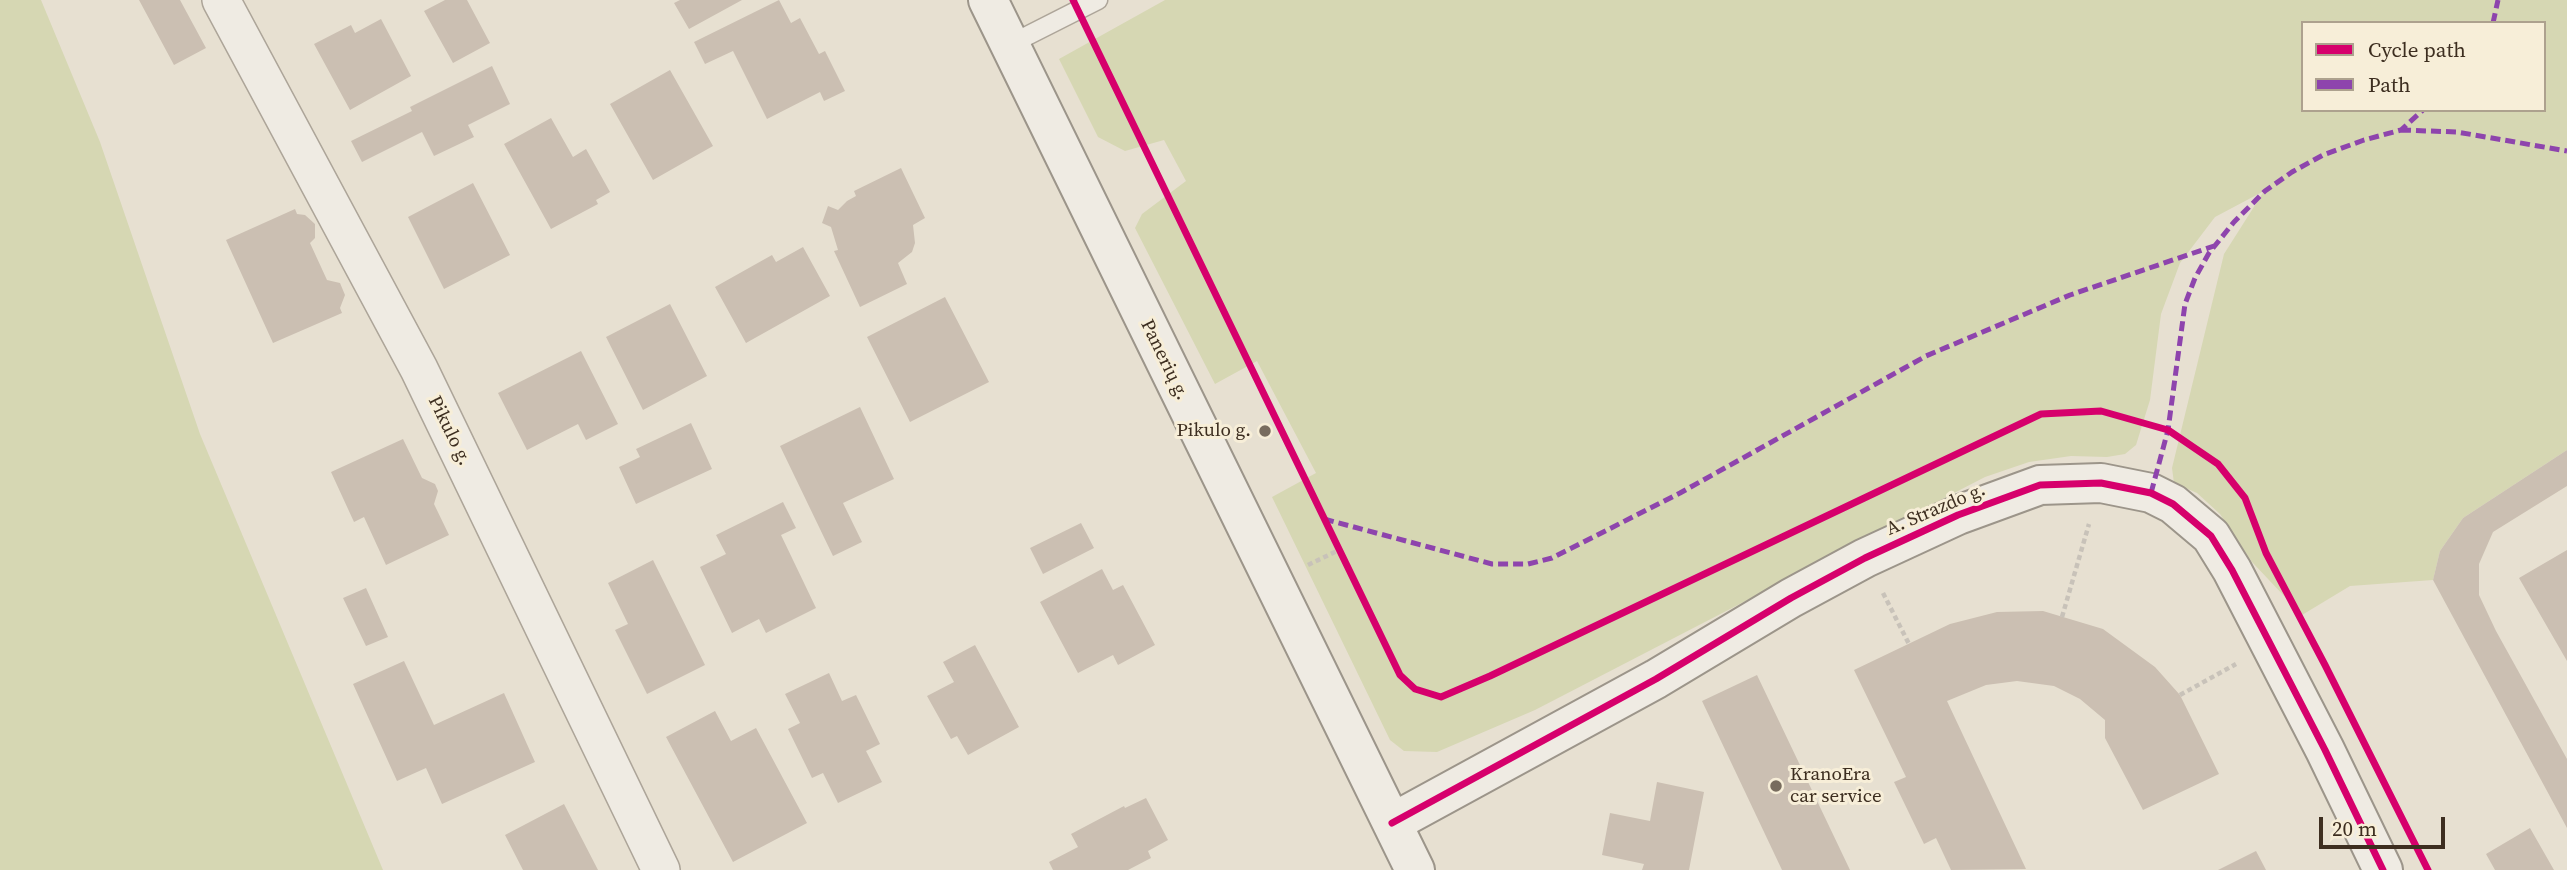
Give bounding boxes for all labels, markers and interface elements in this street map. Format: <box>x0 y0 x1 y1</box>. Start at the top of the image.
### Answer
legend <box>2301 21 2546 112</box>
text: Cycle path <box>2368 35 2466 64</box>
text: Path <box>2368 70 2411 99</box>
street label: Panerių g. <box>1135 316 1193 404</box>
street label: Pikulo g. <box>422 392 476 470</box>
place label: Pikulo g. <box>1176 420 1251 442</box>
marker: Pikulo g. <box>1257 423 1273 439</box>
street label: A. Strazdo g. <box>1883 479 1989 541</box>
place label: KranoEra car service <box>1790 764 1882 808</box>
marker: KranoEra car service <box>1768 778 1784 794</box>
scale bar <box>2322 804 2448 848</box>
text: 20 m <box>2332 814 2377 843</box>

